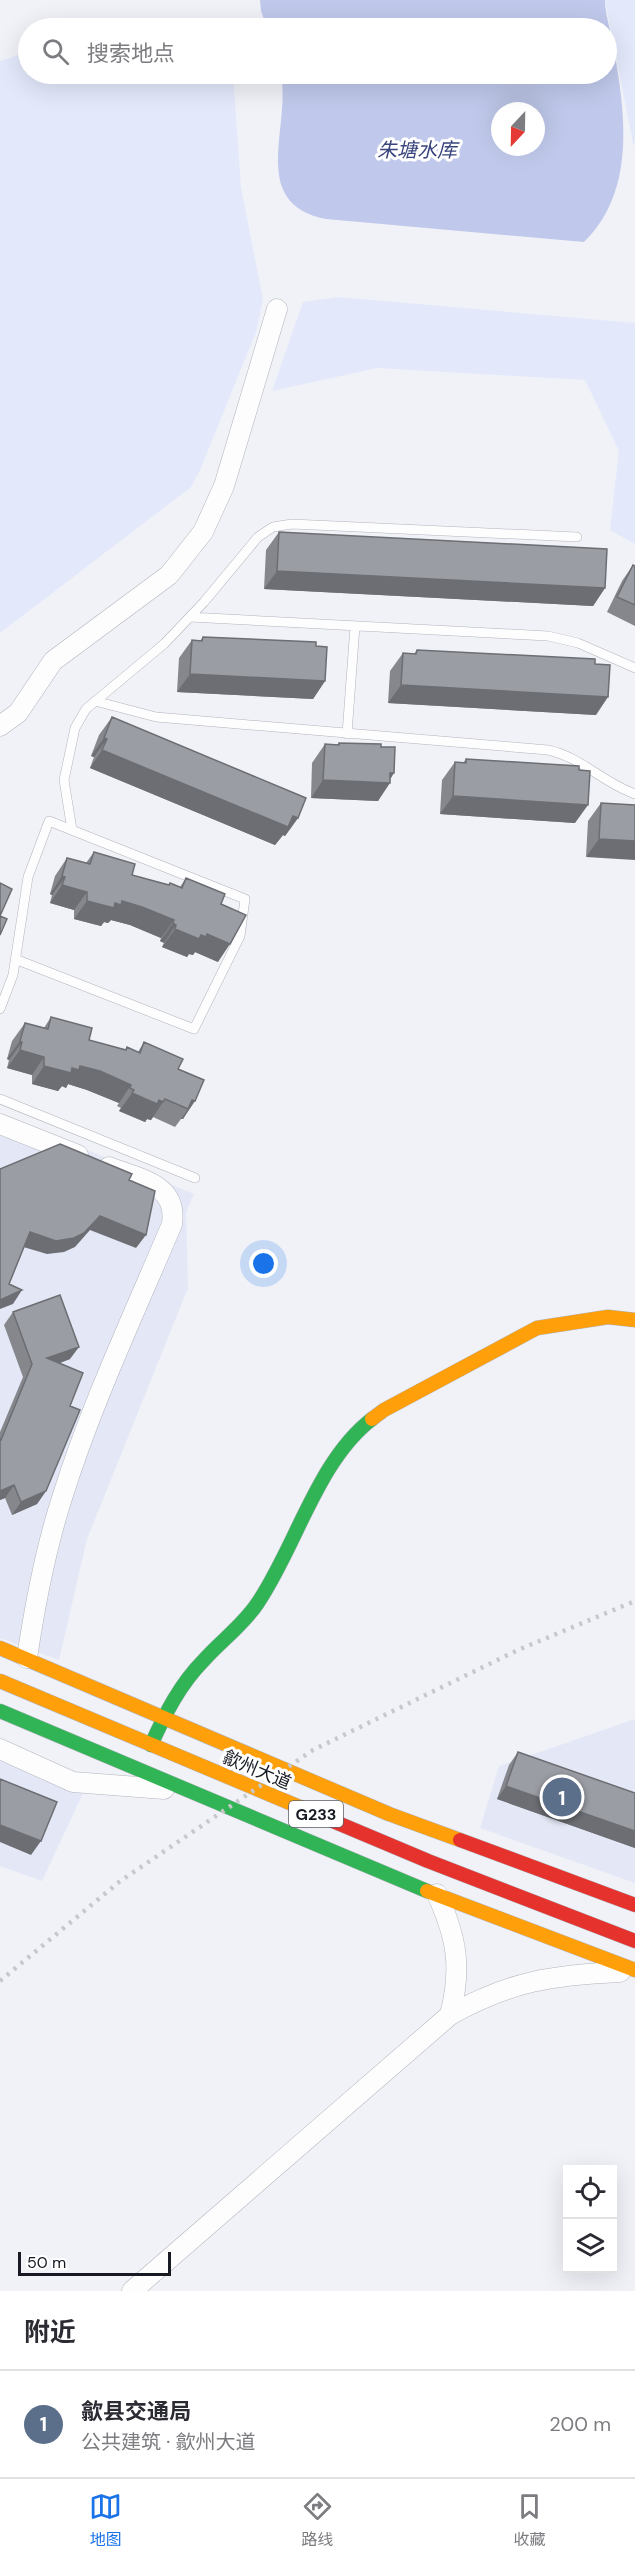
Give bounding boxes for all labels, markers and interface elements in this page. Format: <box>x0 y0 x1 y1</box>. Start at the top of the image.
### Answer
search box <box>18 18 617 84</box>
icon: search <box>39 35 72 68</box>
text: 搜索地点 <box>87 39 175 68</box>
north arrow <box>491 102 545 156</box>
water label: 朱塘水库 <box>377 137 460 163</box>
your location <box>249 1249 278 1278</box>
street label: 歙州大道 <box>219 1745 295 1795</box>
pin: 1 <box>542 1774 582 1820</box>
road number: G233 <box>289 1801 343 1827</box>
map controls <box>563 2165 617 2273</box>
button: locate <box>563 2165 617 2219</box>
button: layers <box>563 2219 617 2273</box>
scale bar <box>18 2249 171 2276</box>
text: 50 m <box>27 2252 66 2273</box>
text: 附近 <box>24 2315 76 2349</box>
text: 歙县交通局 <box>81 2397 191 2426</box>
text: 1 <box>40 2411 47 2437</box>
text: 200 m <box>549 2411 611 2437</box>
text: 公共建筑 · 歙州大道 <box>81 2429 256 2455</box>
tab: 地图 <box>89 2490 122 2550</box>
tab: 路线 <box>301 2490 334 2550</box>
tab: 收藏 <box>513 2490 546 2550</box>

